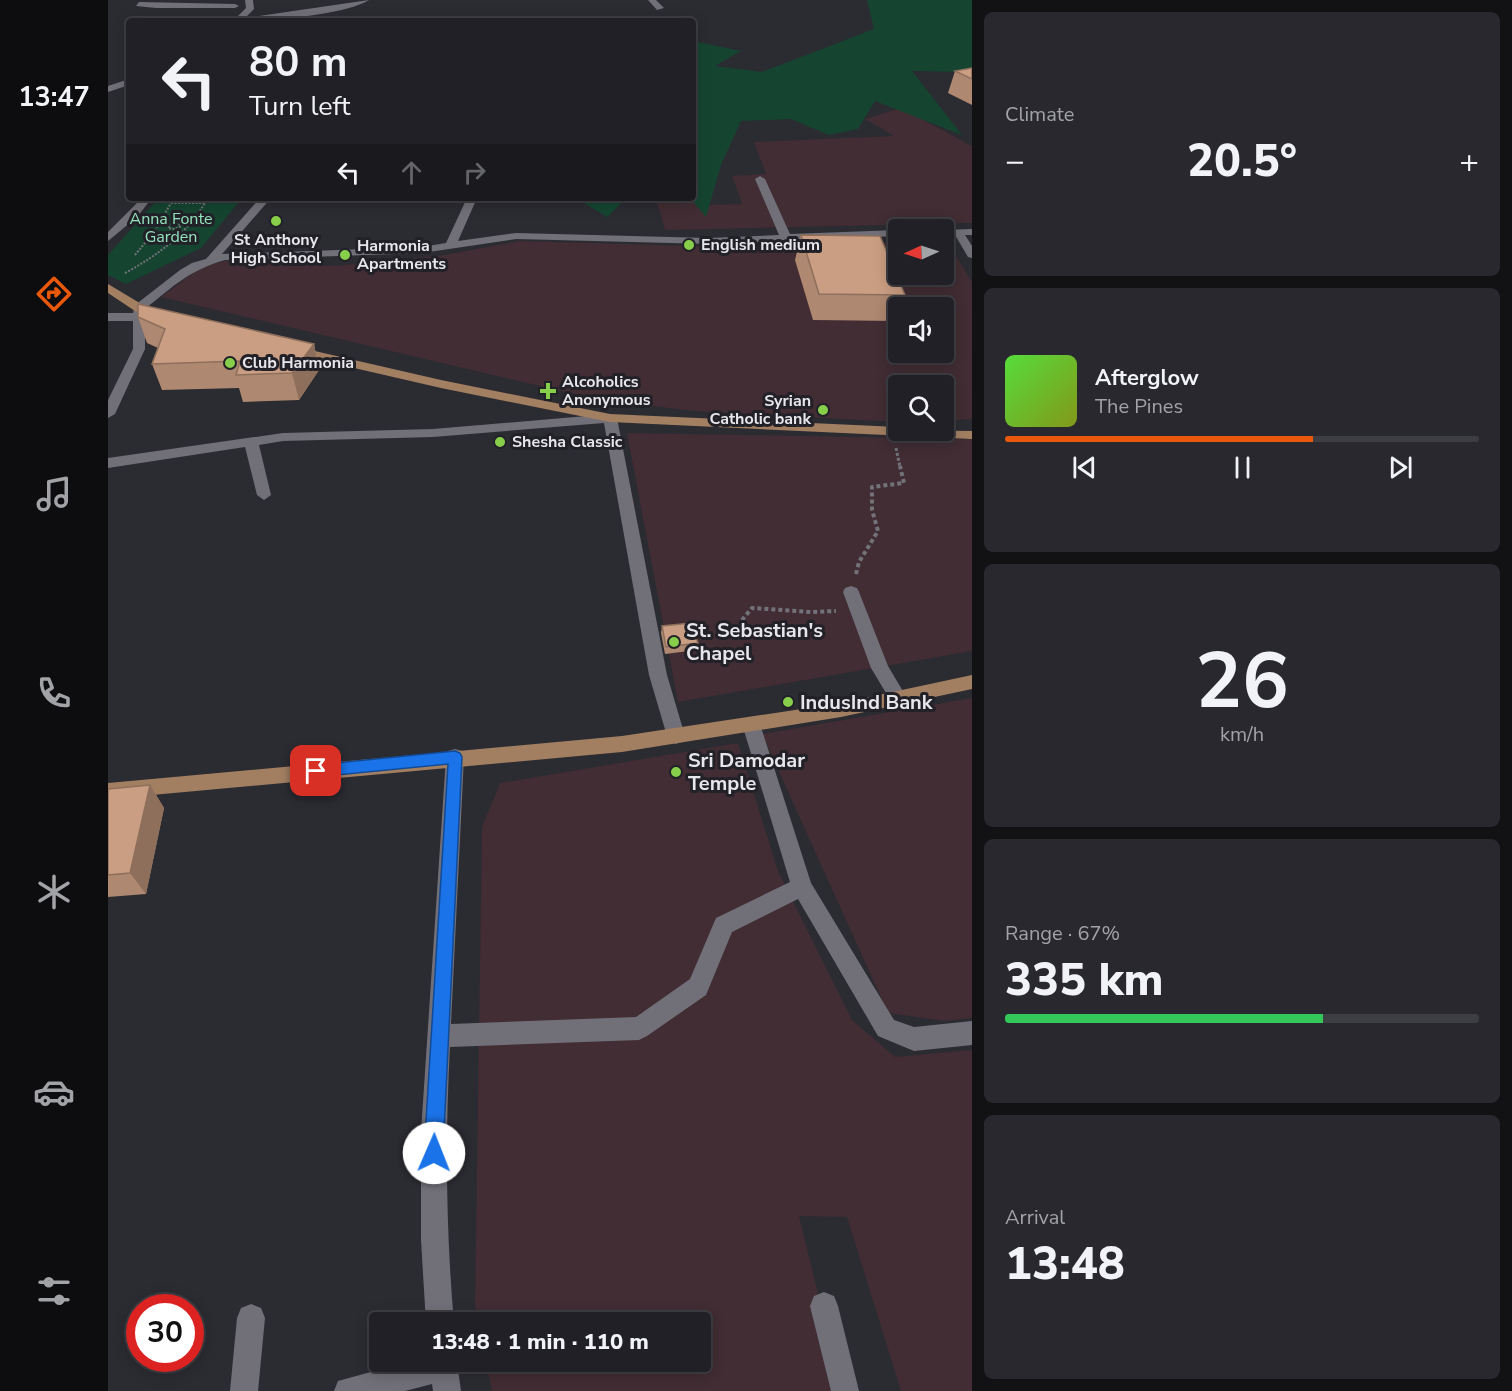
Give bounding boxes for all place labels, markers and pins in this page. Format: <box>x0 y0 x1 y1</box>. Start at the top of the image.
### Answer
marker: St Anthony High School <box>269 214 283 228</box>
place label: St Anthony High School <box>231 229 321 269</box>
place label: English medium <box>701 234 820 256</box>
place label: Harmonia Apartments <box>357 235 446 275</box>
marker: English medium <box>682 238 696 252</box>
marker: Harmonia Apartments <box>338 248 352 262</box>
place label: Club Harmonia <box>242 352 354 374</box>
marker: Club Harmonia <box>223 356 237 370</box>
place label: Alcoholics Anonymous <box>562 371 651 411</box>
marker: Alcoholics Anonymous <box>539 382 557 400</box>
place label: Syrian Catholic bank <box>710 390 811 430</box>
marker: Syrian Catholic bank <box>816 403 830 417</box>
place label: Shesha Classic <box>512 431 623 453</box>
marker: Shesha Classic <box>493 435 507 449</box>
place label: St. Sebastian's Chapel <box>686 617 823 667</box>
marker: St. Sebastian's Chapel <box>667 635 681 649</box>
place label: IndusInd Bank <box>800 689 934 716</box>
marker: IndusInd Bank <box>781 695 795 709</box>
pin <box>290 745 341 796</box>
place label: Sri Damodar Temple <box>688 747 805 797</box>
marker: Sri Damodar Temple <box>669 765 683 779</box>

